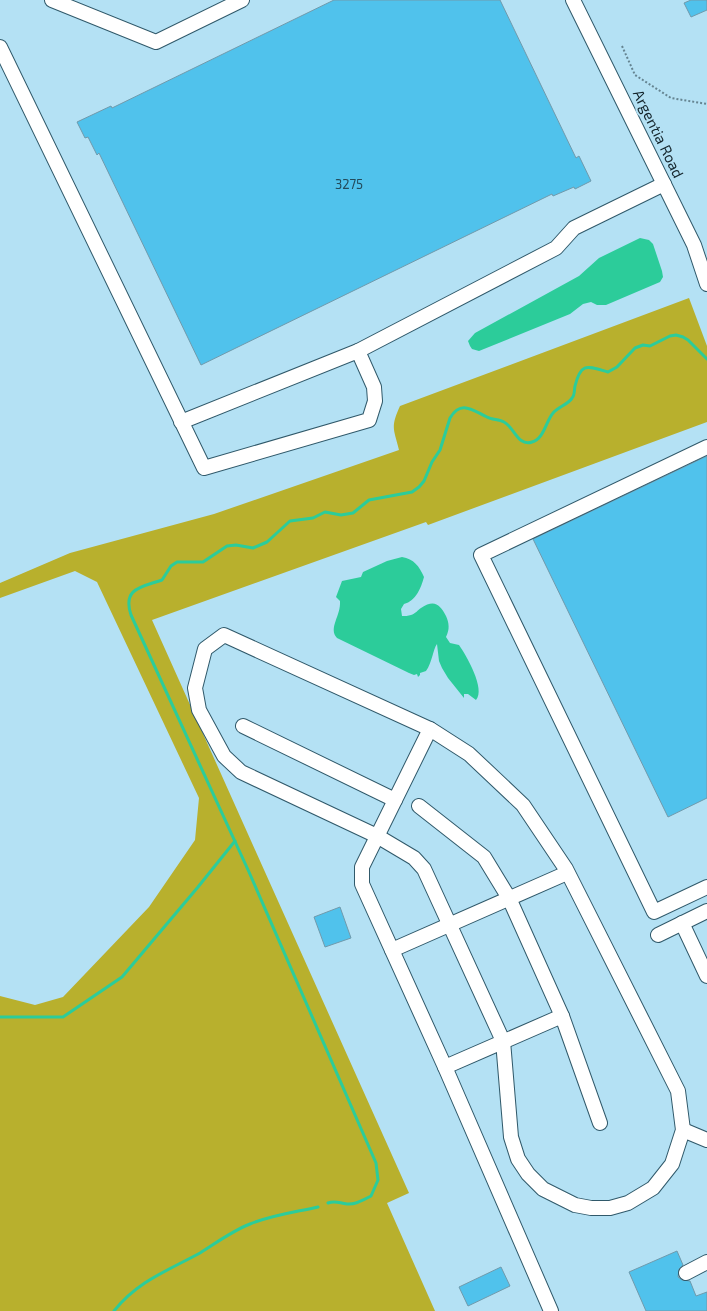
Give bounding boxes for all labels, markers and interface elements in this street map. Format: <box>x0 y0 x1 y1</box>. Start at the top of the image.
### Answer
street label: Argentia Road <box>630 87 688 181</box>
house number: 3275 <box>335 176 363 192</box>

